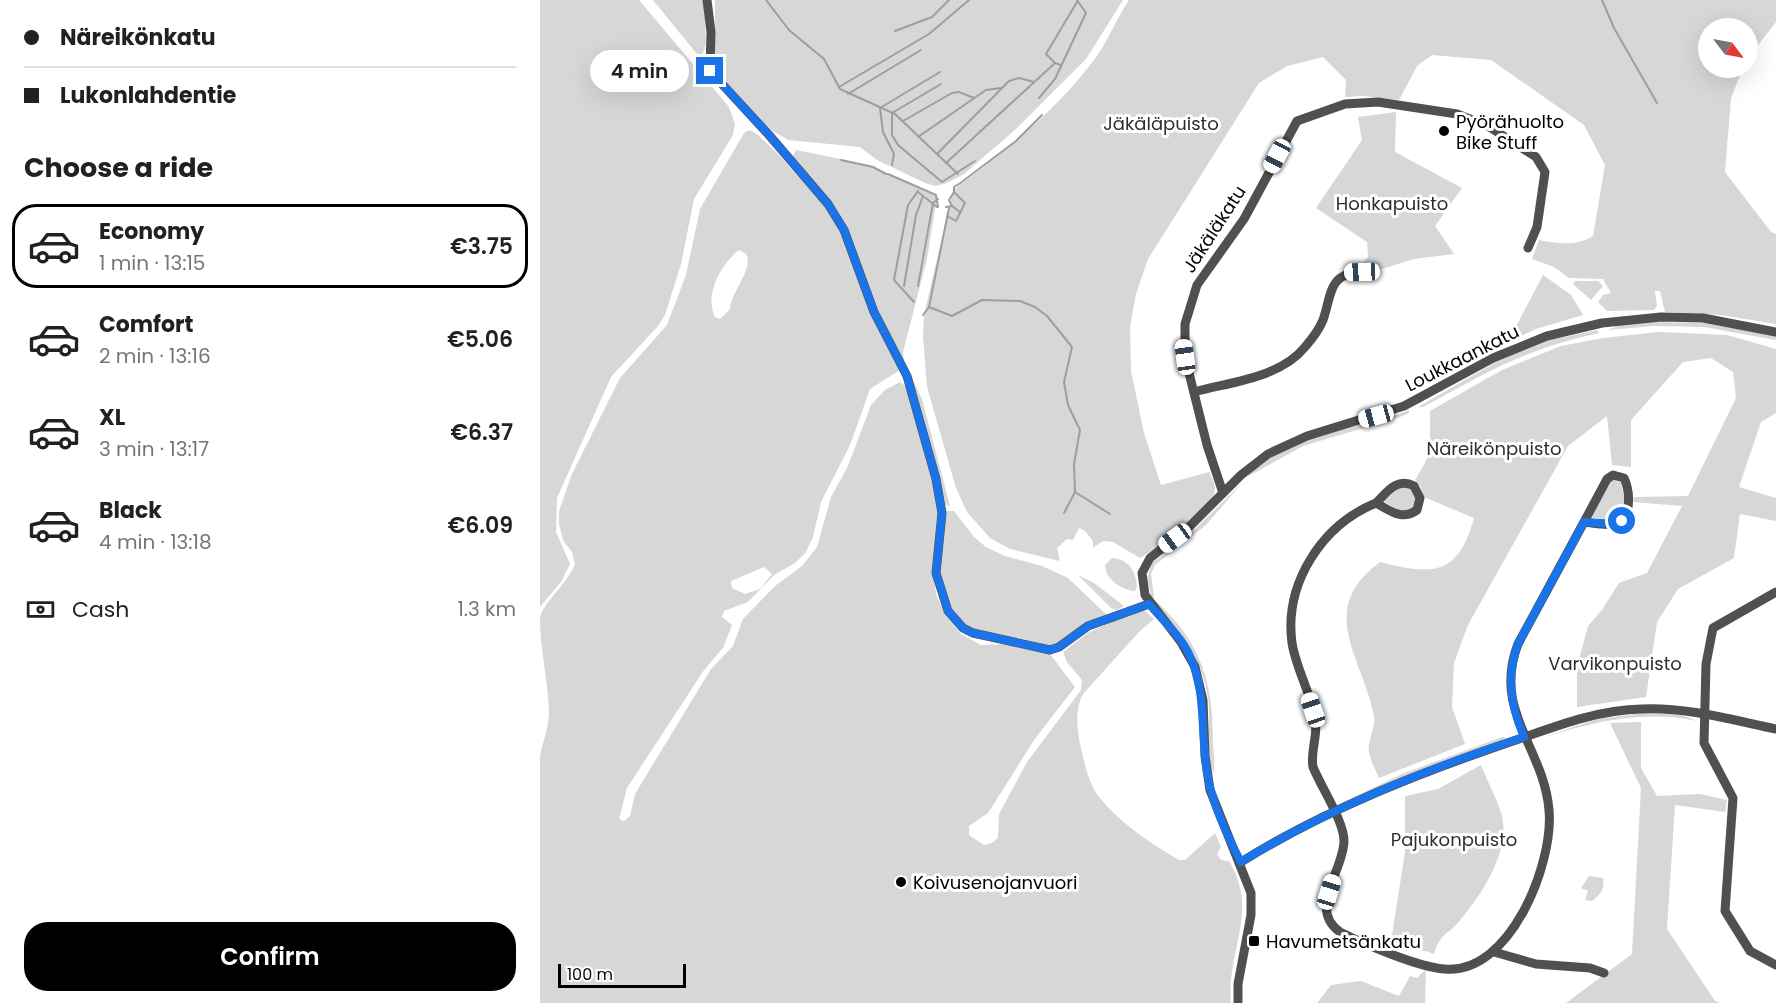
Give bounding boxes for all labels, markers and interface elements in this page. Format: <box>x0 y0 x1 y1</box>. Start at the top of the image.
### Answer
north arrow <box>1698 18 1758 78</box>
map controls <box>1698 18 1758 78</box>
text: Näreikönkatu <box>60 22 216 53</box>
callout: 4 min <box>590 50 689 92</box>
text: 4 min <box>611 57 668 85</box>
route end <box>696 57 723 84</box>
text: Lukonlahdentie <box>60 80 236 111</box>
place label: Pyörähuolto Bike Stuff <box>1456 109 1564 155</box>
park label: Jäkäläpuisto <box>1103 111 1219 136</box>
marker: Pyörähuolto Bike Stuff <box>1437 124 1451 138</box>
car <box>1261 136 1293 176</box>
text: Choose a ride <box>24 149 213 186</box>
street label: Jäkäläkatu <box>1176 181 1252 277</box>
park label: Honkapuisto <box>1336 191 1448 216</box>
text: Economy <box>99 216 204 247</box>
icon: car <box>27 219 81 273</box>
text: €3.75 <box>450 231 513 262</box>
text: 1 min · 13:15 <box>99 249 205 277</box>
car <box>1344 262 1380 282</box>
text: Comfort <box>99 309 193 340</box>
icon: car <box>27 312 81 366</box>
street label: Loukkaankatu <box>1401 319 1523 397</box>
text: €5.06 <box>447 324 513 355</box>
car <box>1174 338 1196 376</box>
text: 2 min · 13:16 <box>99 342 211 370</box>
text: XL <box>99 402 125 433</box>
car <box>1356 403 1396 429</box>
icon: car <box>27 405 81 459</box>
text: €6.37 <box>450 417 513 448</box>
text: 3 min · 13:17 <box>99 435 209 463</box>
park label: Näreikönpuisto <box>1426 436 1562 461</box>
text: Black <box>99 495 162 526</box>
icon: car <box>27 498 81 552</box>
route start <box>1608 507 1635 534</box>
text: €6.09 <box>448 510 513 541</box>
car <box>1155 520 1195 556</box>
text: 4 min · 13:18 <box>99 528 212 556</box>
icon: cash <box>24 593 57 626</box>
text: Cash <box>72 594 129 625</box>
text: 1.3 km <box>457 595 516 623</box>
park label: Varvikonpuisto <box>1548 651 1682 676</box>
car <box>1299 690 1327 730</box>
park label: Pajukonpuisto <box>1391 827 1517 852</box>
place label: Koivusenojanvuori <box>913 870 1077 895</box>
car <box>1315 872 1343 912</box>
marker: Koivusenojanvuori <box>894 875 908 889</box>
button: Confirm <box>24 922 516 991</box>
place label: Havumetsänkatu <box>1266 929 1421 954</box>
marker: Havumetsänkatu <box>1247 934 1261 948</box>
scale bar <box>558 961 686 988</box>
text: 100 m <box>567 963 613 986</box>

